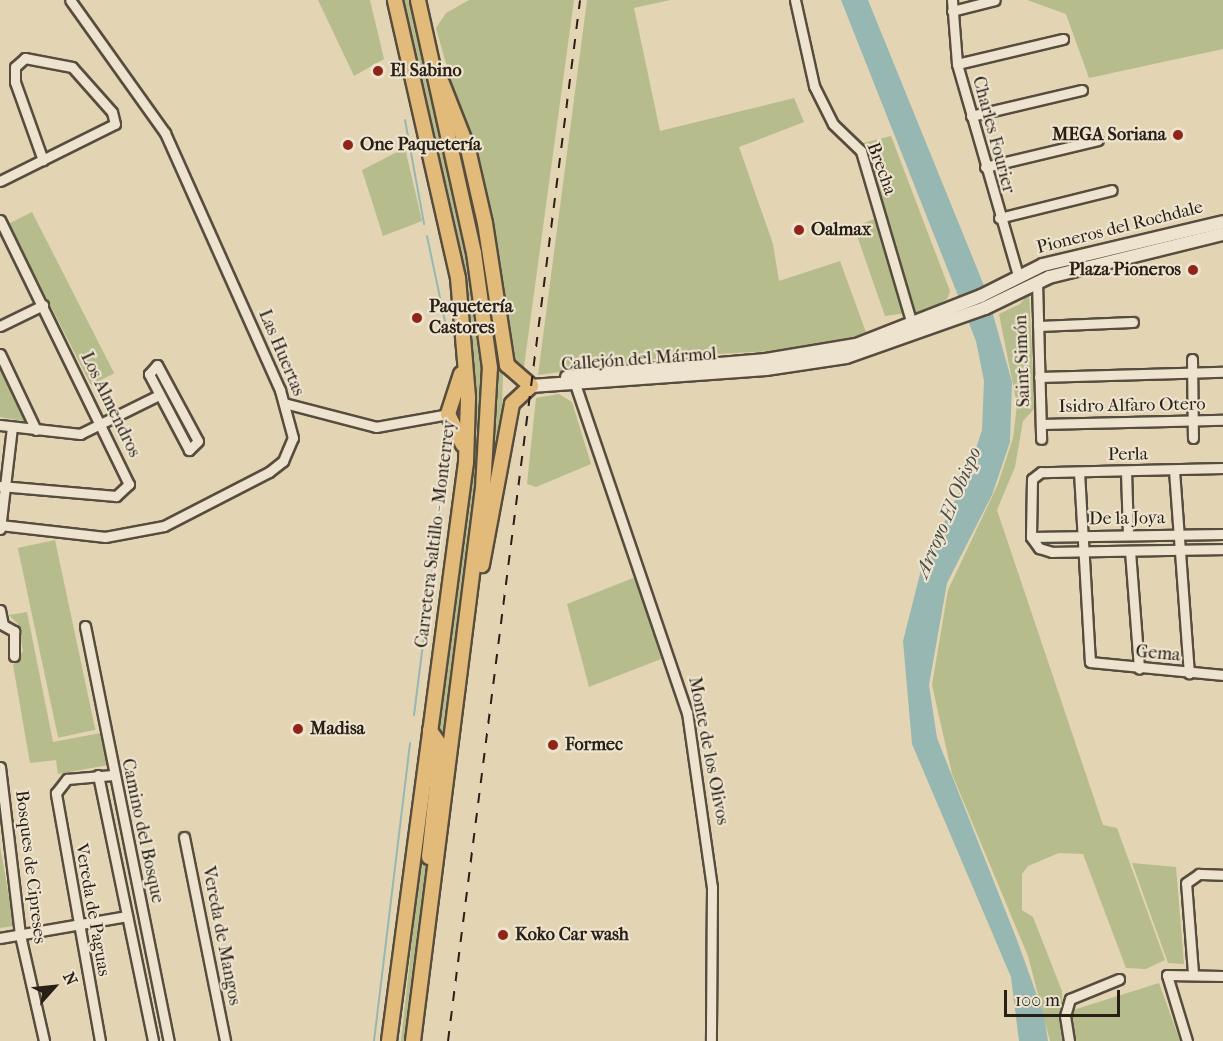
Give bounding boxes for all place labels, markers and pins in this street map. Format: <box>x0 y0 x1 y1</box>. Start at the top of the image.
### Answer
place label: El Sabino <box>390 60 462 82</box>
marker: El Sabino <box>371 64 385 78</box>
place label: MEGA Soriana <box>1052 124 1166 146</box>
marker: MEGA Soriana <box>1171 128 1185 142</box>
place label: One Paquetería <box>360 134 481 156</box>
marker: One Paquetería <box>341 138 355 152</box>
place label: Oalmax <box>811 219 871 241</box>
marker: Oalmax <box>792 223 806 237</box>
place label: Plaza Pioneros <box>1069 259 1181 281</box>
marker: Plaza Pioneros <box>1186 263 1200 277</box>
place label: Paquetería Castores <box>429 297 513 340</box>
marker: Paquetería Castores <box>410 311 424 325</box>
place label: Madisa <box>310 718 365 740</box>
marker: Madisa <box>291 722 305 736</box>
place label: Formec <box>565 734 623 756</box>
marker: Formec <box>546 738 560 752</box>
place label: Koko Car wash <box>515 924 629 946</box>
marker: Koko Car wash <box>496 928 510 942</box>

